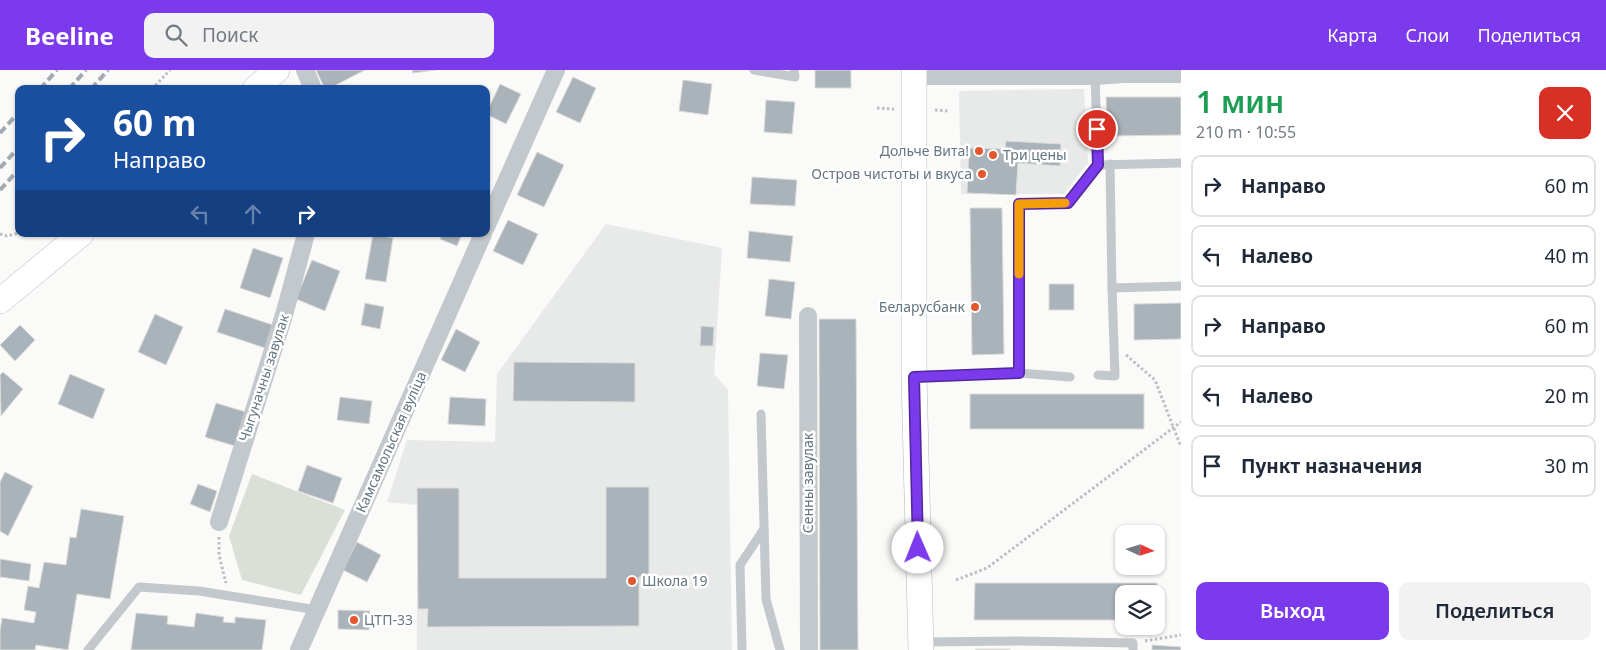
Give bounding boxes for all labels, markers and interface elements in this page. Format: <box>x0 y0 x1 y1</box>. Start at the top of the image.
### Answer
search box <box>144 13 494 58</box>
text: Beeline <box>25 19 114 52</box>
icon: search <box>162 21 190 49</box>
text: Поиск <box>202 22 258 48</box>
text: Карта <box>1327 23 1377 47</box>
text: Слои <box>1405 23 1449 47</box>
text: Поделиться <box>1477 23 1581 47</box>
text: 1 мин <box>1196 81 1284 122</box>
button: close <box>1539 87 1591 139</box>
text: 60 m <box>113 99 196 146</box>
icon: right <box>30 105 95 170</box>
pin <box>1076 108 1118 150</box>
icon: arrive <box>1083 115 1111 143</box>
text: 210 m · 10:55 <box>1196 121 1296 143</box>
place label: Дольче Вита! <box>880 141 969 160</box>
text: Направо <box>113 144 206 174</box>
marker: Дольче Вита! <box>973 145 985 157</box>
place label: Три цены <box>1003 145 1067 164</box>
marker: Три цены <box>987 149 999 161</box>
place label: Остров чистоты и вкуса <box>811 164 972 183</box>
marker: Остров чистоты и вкуса <box>976 168 988 180</box>
icon: right <box>1198 172 1226 200</box>
text: Направо <box>1241 173 1326 199</box>
text: 60 m <box>1545 173 1589 199</box>
icon: left <box>186 200 214 228</box>
icon: ahead <box>239 200 267 228</box>
icon: right <box>292 200 320 228</box>
icon: left <box>1198 242 1226 270</box>
text: Налево <box>1241 243 1313 269</box>
text: 40 m <box>1545 243 1589 269</box>
place label: Беларусбанк <box>879 297 966 316</box>
marker: Беларусбанк <box>969 301 981 313</box>
street label: Чыгуначны завулак <box>234 311 293 444</box>
icon: right <box>1198 312 1226 340</box>
text: Направо <box>1241 313 1326 339</box>
text: 60 m <box>1545 313 1589 339</box>
street label: Камсамольская вуліца <box>351 368 430 515</box>
icon: left <box>1198 382 1226 410</box>
text: Налево <box>1241 383 1313 409</box>
text: 20 m <box>1545 383 1589 409</box>
street label: Сенны завулак <box>798 432 817 533</box>
icon: arrive <box>1198 452 1226 480</box>
text: Пункт назначения <box>1241 453 1422 479</box>
text: 30 m <box>1545 453 1589 479</box>
position arrow <box>891 521 943 573</box>
north arrow <box>1115 525 1165 575</box>
map controls <box>1115 525 1165 635</box>
place label: Школа 19 <box>642 571 708 590</box>
marker: Школа 19 <box>626 575 638 587</box>
button: Выход <box>1196 582 1389 640</box>
button: Поделиться <box>1399 582 1591 640</box>
button: layers <box>1115 585 1165 635</box>
place label: ЦТП-33 <box>364 610 413 629</box>
marker: ЦТП-33 <box>348 614 360 626</box>

